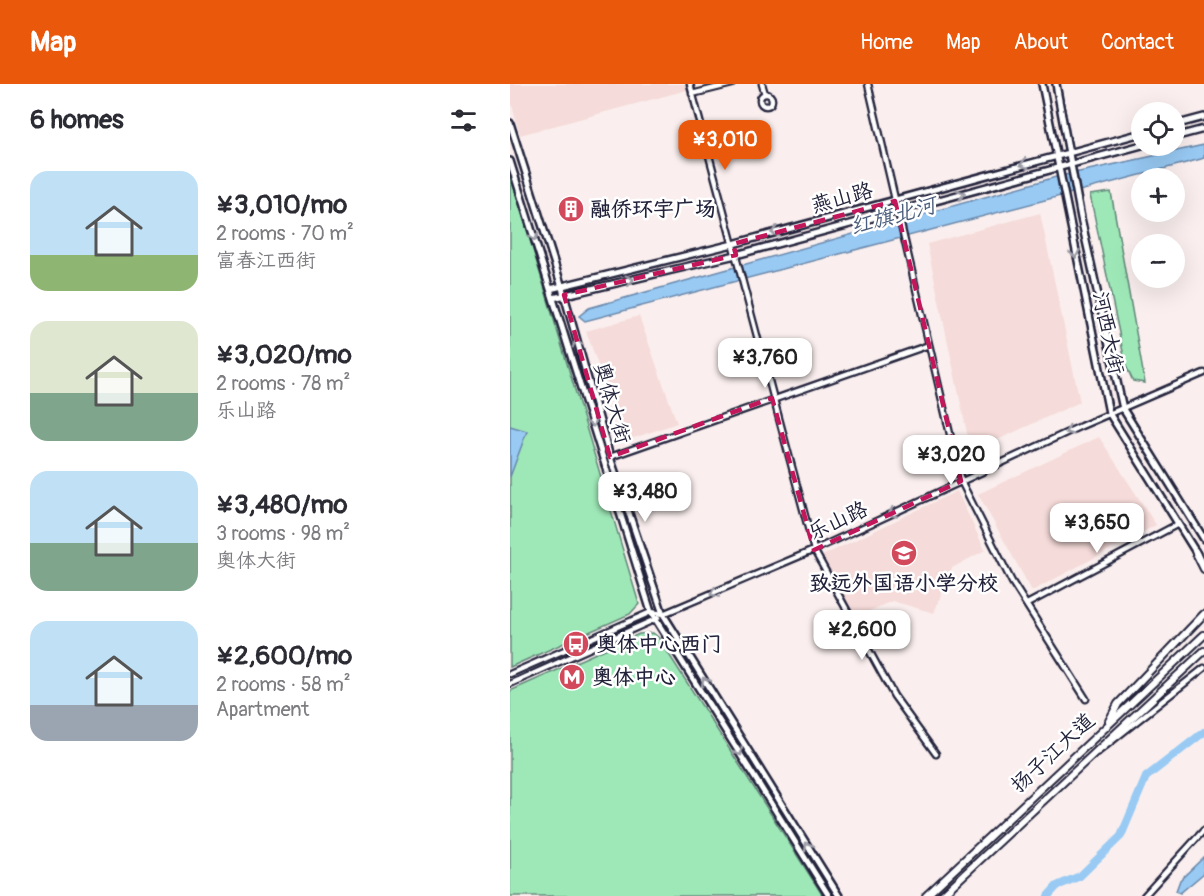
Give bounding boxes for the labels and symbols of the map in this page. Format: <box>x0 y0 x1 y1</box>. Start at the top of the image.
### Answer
pin: ¥3,010 <box>676 120 774 171</box>
one-way arrow <box>1019 157 1029 170</box>
street label: 燕山路 <box>808 177 876 219</box>
one-way arrow <box>955 189 966 201</box>
water label: 红旗北河 <box>847 190 942 241</box>
building icon: 融侨环宇广场 <box>556 194 586 224</box>
place label: 融侨环宇广场 <box>590 196 716 223</box>
one-way arrow <box>770 225 780 238</box>
one-way arrow <box>527 231 539 242</box>
one-way arrow <box>1068 249 1081 259</box>
one-way arrow <box>625 274 635 287</box>
street label: 河西大街 <box>1086 289 1130 377</box>
one-way arrow <box>572 338 585 348</box>
pin: ¥3,760 <box>716 338 814 389</box>
street label: 奥体大街 <box>587 359 637 447</box>
one-way arrow <box>585 417 597 428</box>
one-way arrow <box>1065 424 1076 436</box>
pin: ¥3,020 <box>902 435 1000 486</box>
pin: ¥3,480 <box>596 472 694 523</box>
street label: 乐山路 <box>804 495 872 547</box>
pin: ¥3,650 <box>1048 503 1146 554</box>
one-way arrow <box>888 506 899 518</box>
school or university icon: 致远外国语小学分校 <box>889 538 919 568</box>
place label: 致远外国语小学分校 <box>810 570 999 597</box>
one-way arrow <box>710 586 721 598</box>
pin: ¥2,600 <box>813 610 911 661</box>
bus stop icon: 奥体中心西门 <box>561 629 591 659</box>
place label: 奥体中心西门 <box>596 631 722 658</box>
metro station icon: 奥体中心 <box>557 662 587 692</box>
place label: 奥体中心 <box>592 664 676 691</box>
one-way arrow <box>700 677 712 687</box>
street label: 扬子江大道 <box>1005 707 1101 799</box>
one-way arrow <box>731 746 743 756</box>
one-way arrow <box>804 842 815 853</box>

